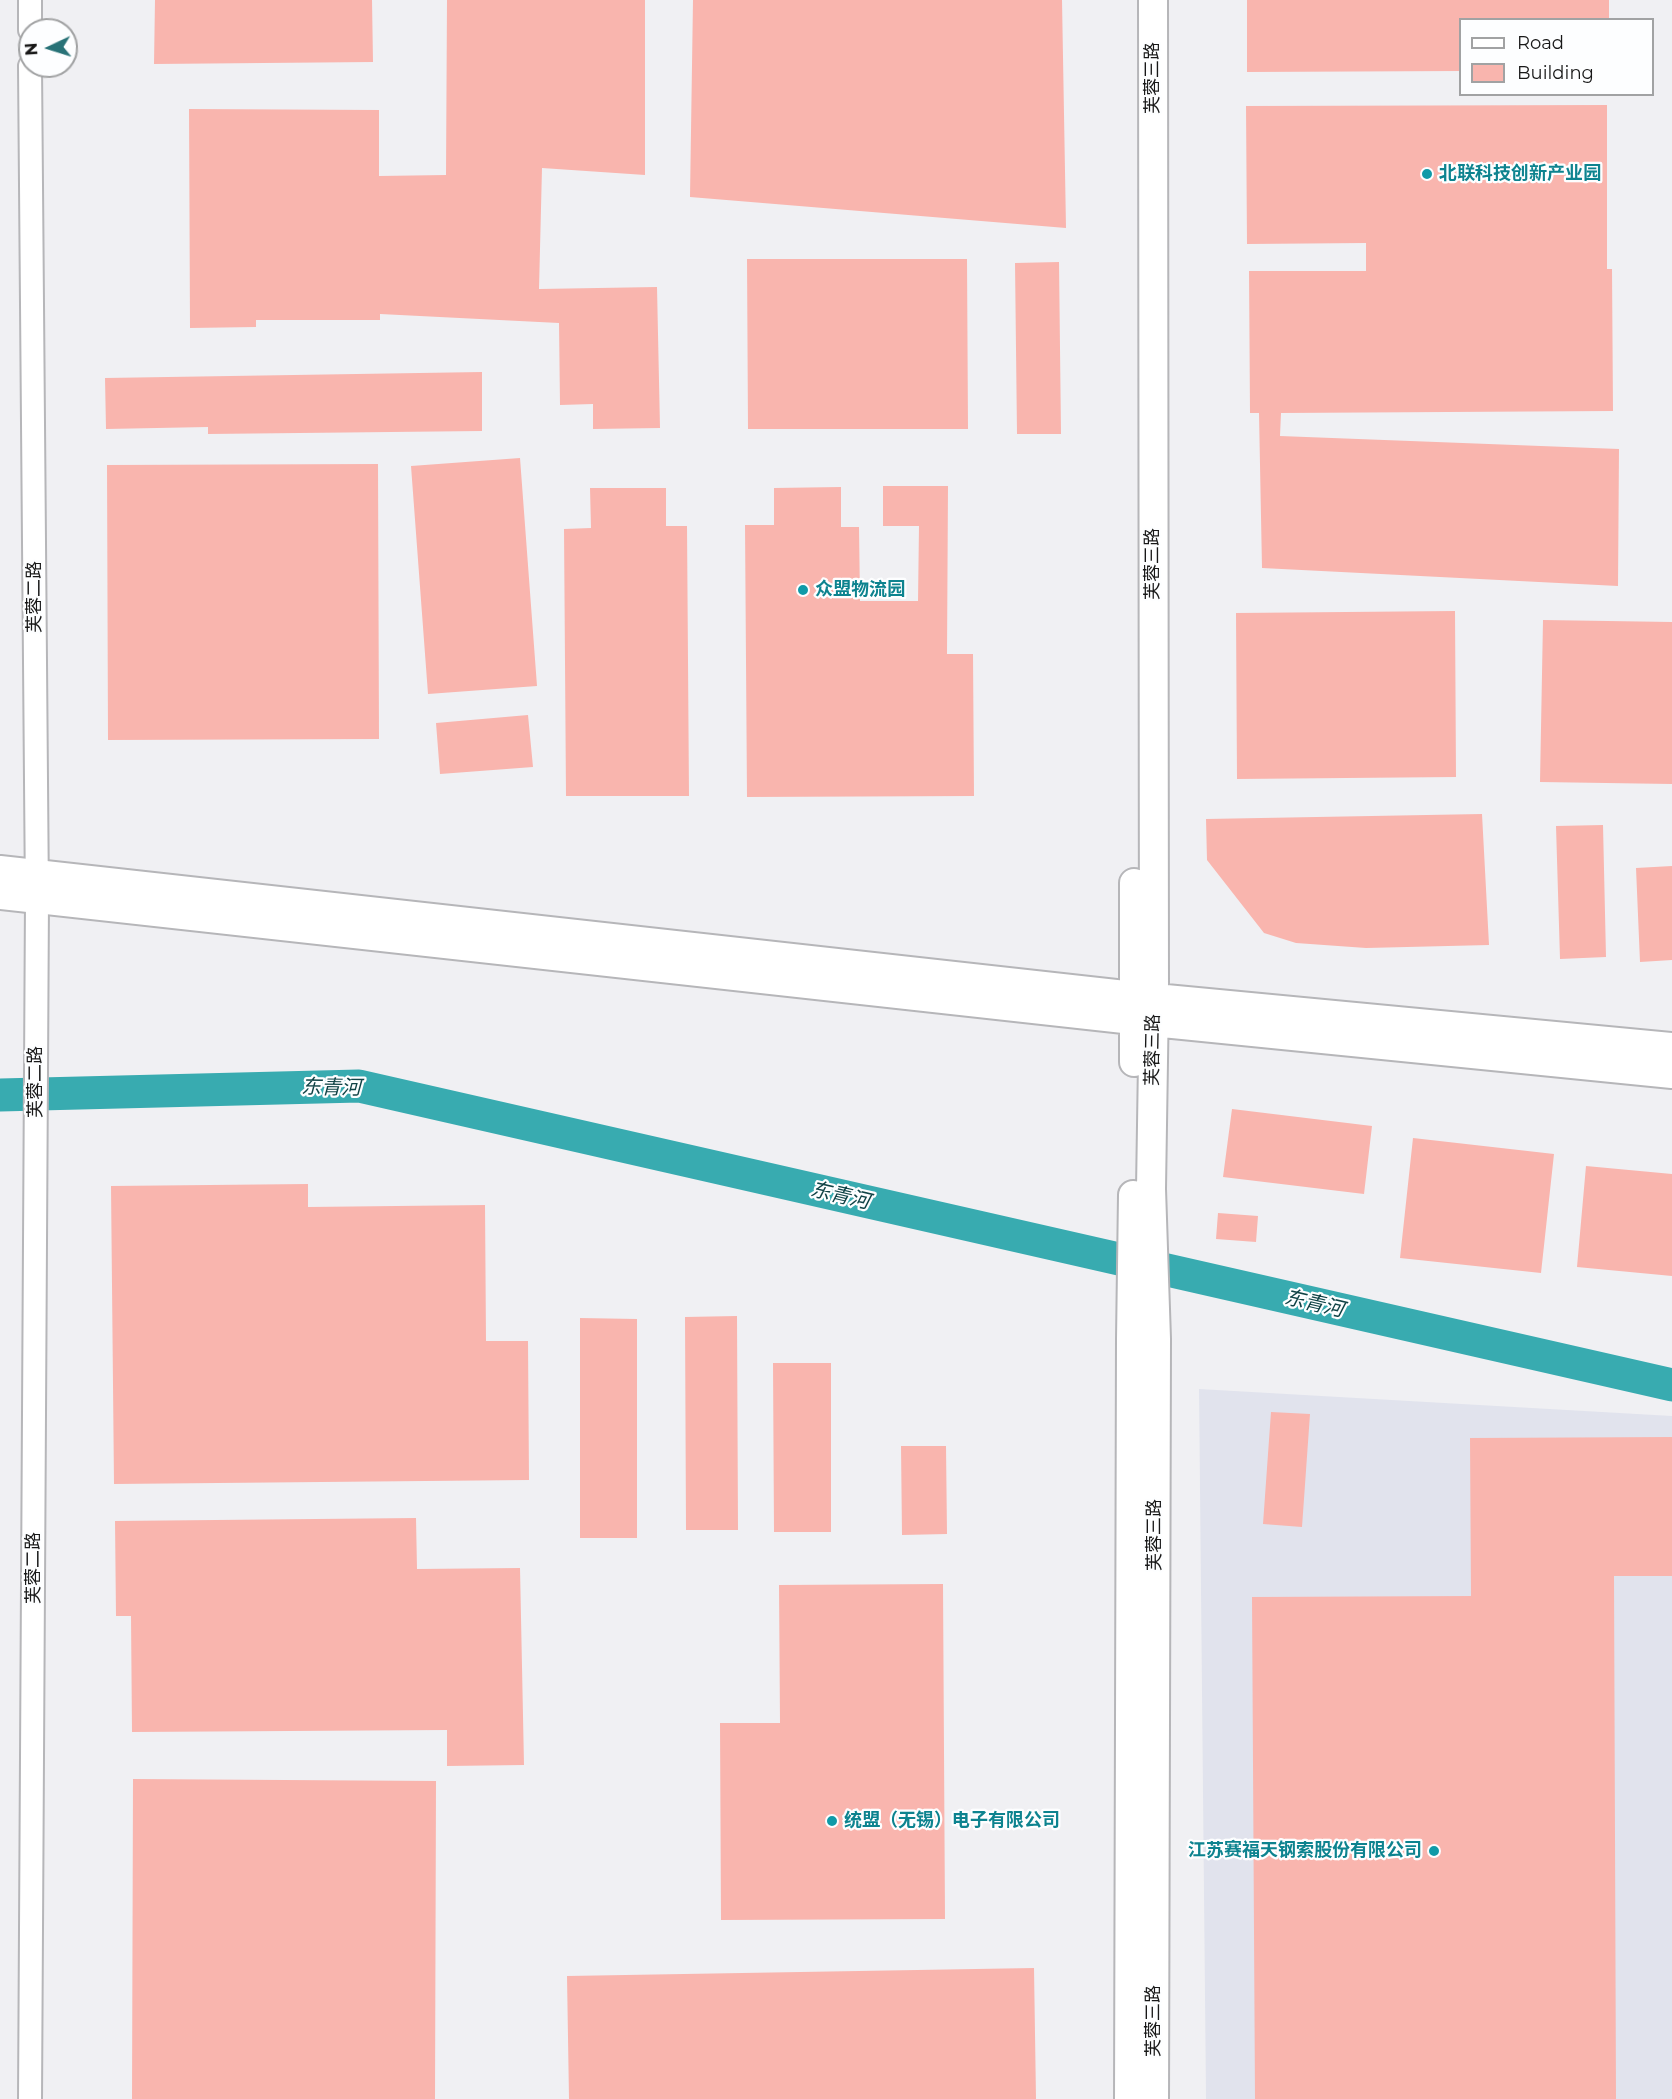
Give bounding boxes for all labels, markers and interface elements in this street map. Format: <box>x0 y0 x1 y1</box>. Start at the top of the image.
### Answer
north arrow <box>18 18 78 78</box>
legend <box>1459 18 1654 96</box>
text: Road <box>1517 32 1564 54</box>
text: N <box>22 42 41 56</box>
street label: 芙蓉三路 <box>1142 42 1164 114</box>
text: Building <box>1517 62 1594 84</box>
place label: 北联科技创新产业园 <box>1439 163 1601 185</box>
marker: 北联科技创新产业园 <box>1420 167 1434 181</box>
street label: 芙蓉三路 <box>1142 528 1164 600</box>
street label: 芙蓉二路 <box>24 561 46 633</box>
place label: 众盟物流园 <box>815 579 905 601</box>
marker: 众盟物流园 <box>796 583 810 597</box>
street label: 芙蓉三路 <box>1142 1014 1164 1086</box>
street label: 芙蓉二路 <box>25 1046 47 1118</box>
water label: 东青河 <box>301 1075 361 1101</box>
water label: 东青河 <box>808 1178 872 1214</box>
water label: 东青河 <box>1282 1286 1346 1322</box>
street label: 芙蓉三路 <box>1144 1499 1166 1571</box>
street label: 芙蓉二路 <box>23 1532 45 1604</box>
place label: 统盟（无锡）电子有限公司 <box>844 1810 1060 1832</box>
marker: 统盟（无锡）电子有限公司 <box>825 1814 839 1828</box>
place label: 江苏赛福天钢索股份有限公司 <box>1188 1840 1422 1862</box>
marker: 江苏赛福天钢索股份有限公司 <box>1427 1844 1441 1858</box>
street label: 芙蓉三路 <box>1143 1985 1165 2057</box>

